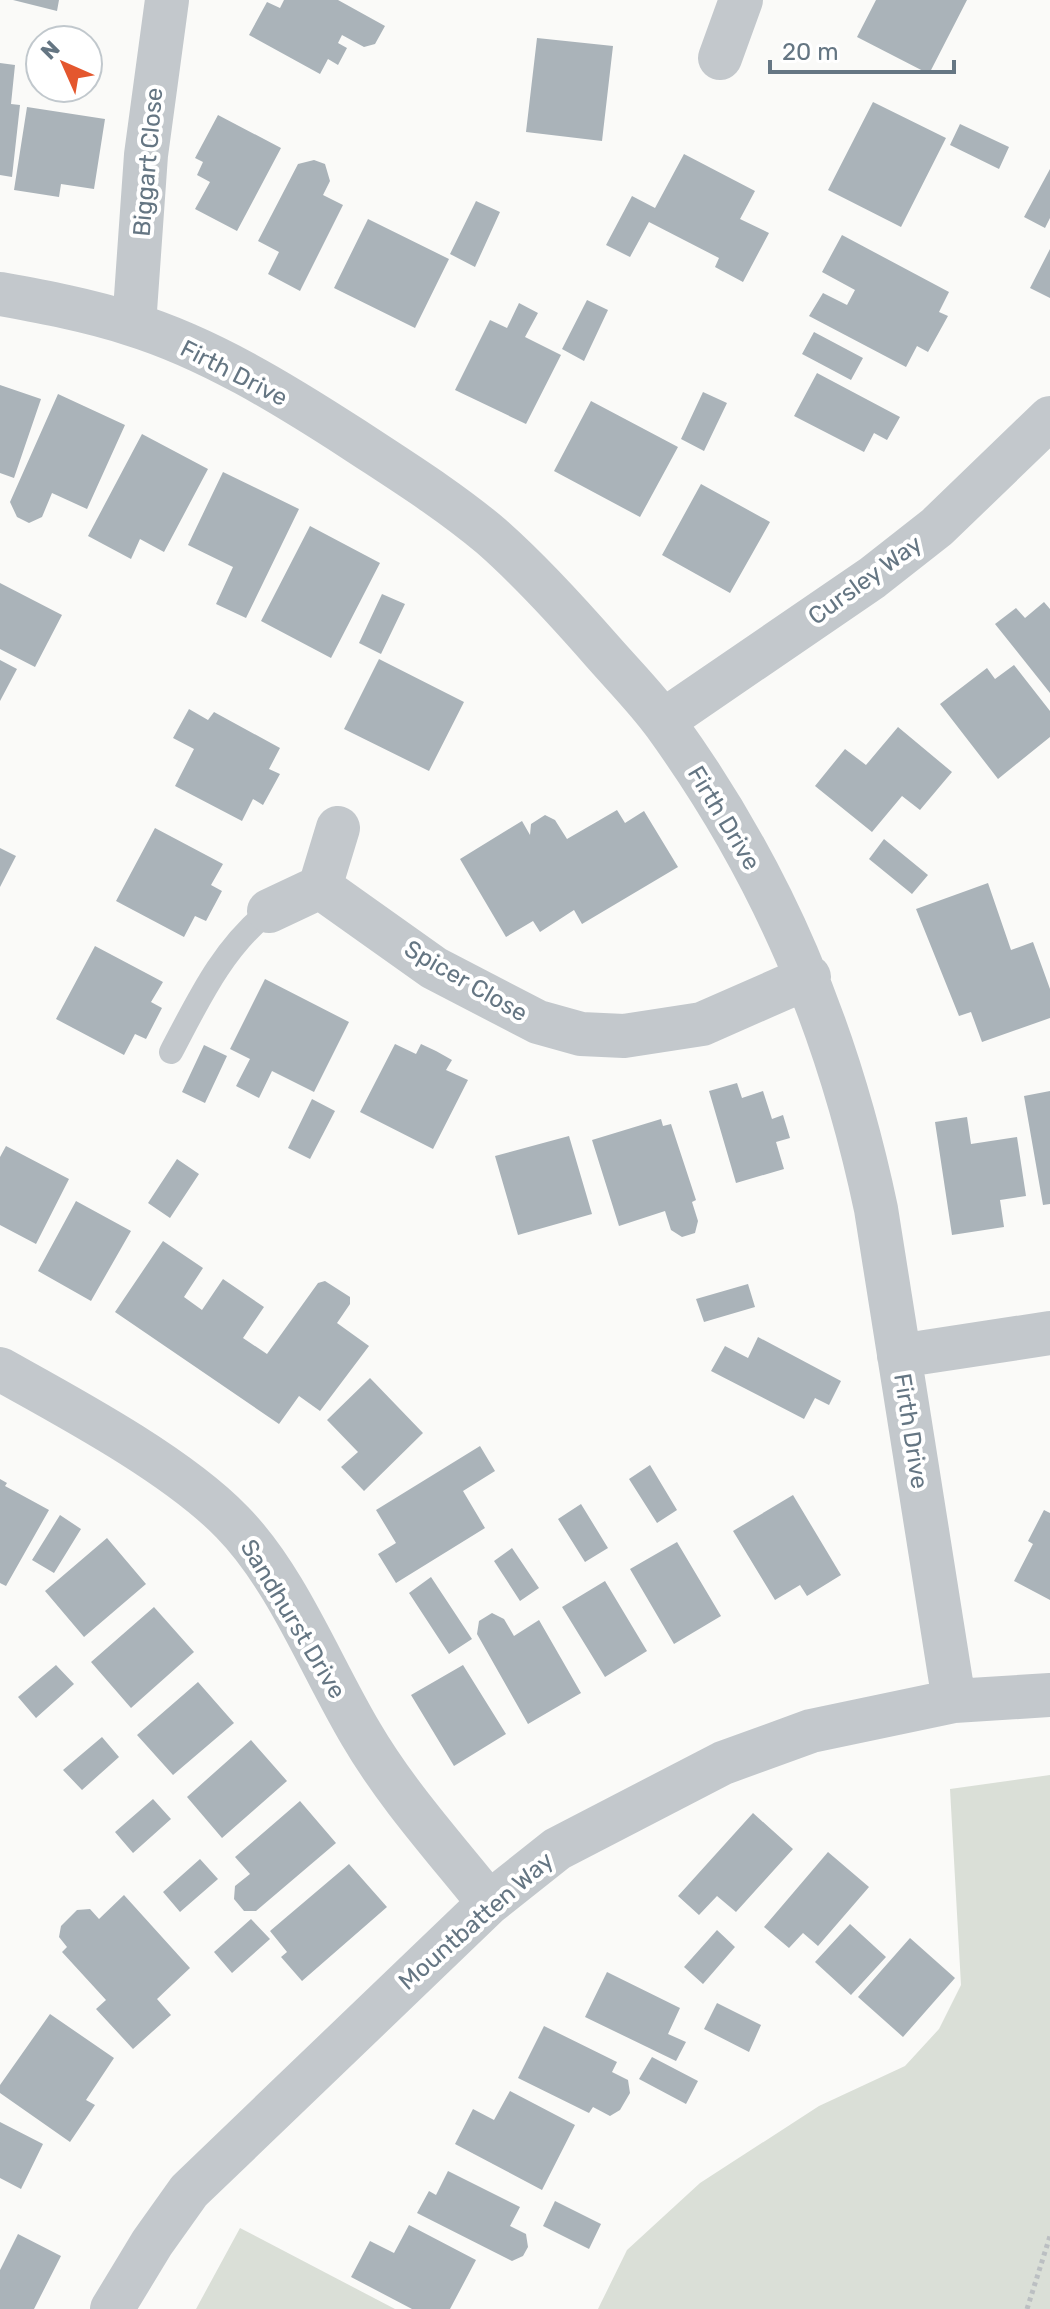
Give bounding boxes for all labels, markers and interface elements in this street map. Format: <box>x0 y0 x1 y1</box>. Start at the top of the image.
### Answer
north arrow <box>24 24 104 104</box>
scale bar <box>770 24 954 74</box>
text: N <box>35 35 65 65</box>
text: 20 m <box>782 38 839 66</box>
street label: Biggart Close <box>128 86 168 238</box>
street label: Firth Drive <box>176 334 292 412</box>
street label: Cursley Way <box>803 529 927 631</box>
street label: Firth Drive <box>682 761 766 875</box>
street label: Spicer Close <box>399 935 533 1027</box>
street label: Firth Drive <box>888 1371 934 1491</box>
street label: Sandhurst Drive <box>235 1534 351 1704</box>
street label: Mountbatten Way <box>393 1846 559 1996</box>

